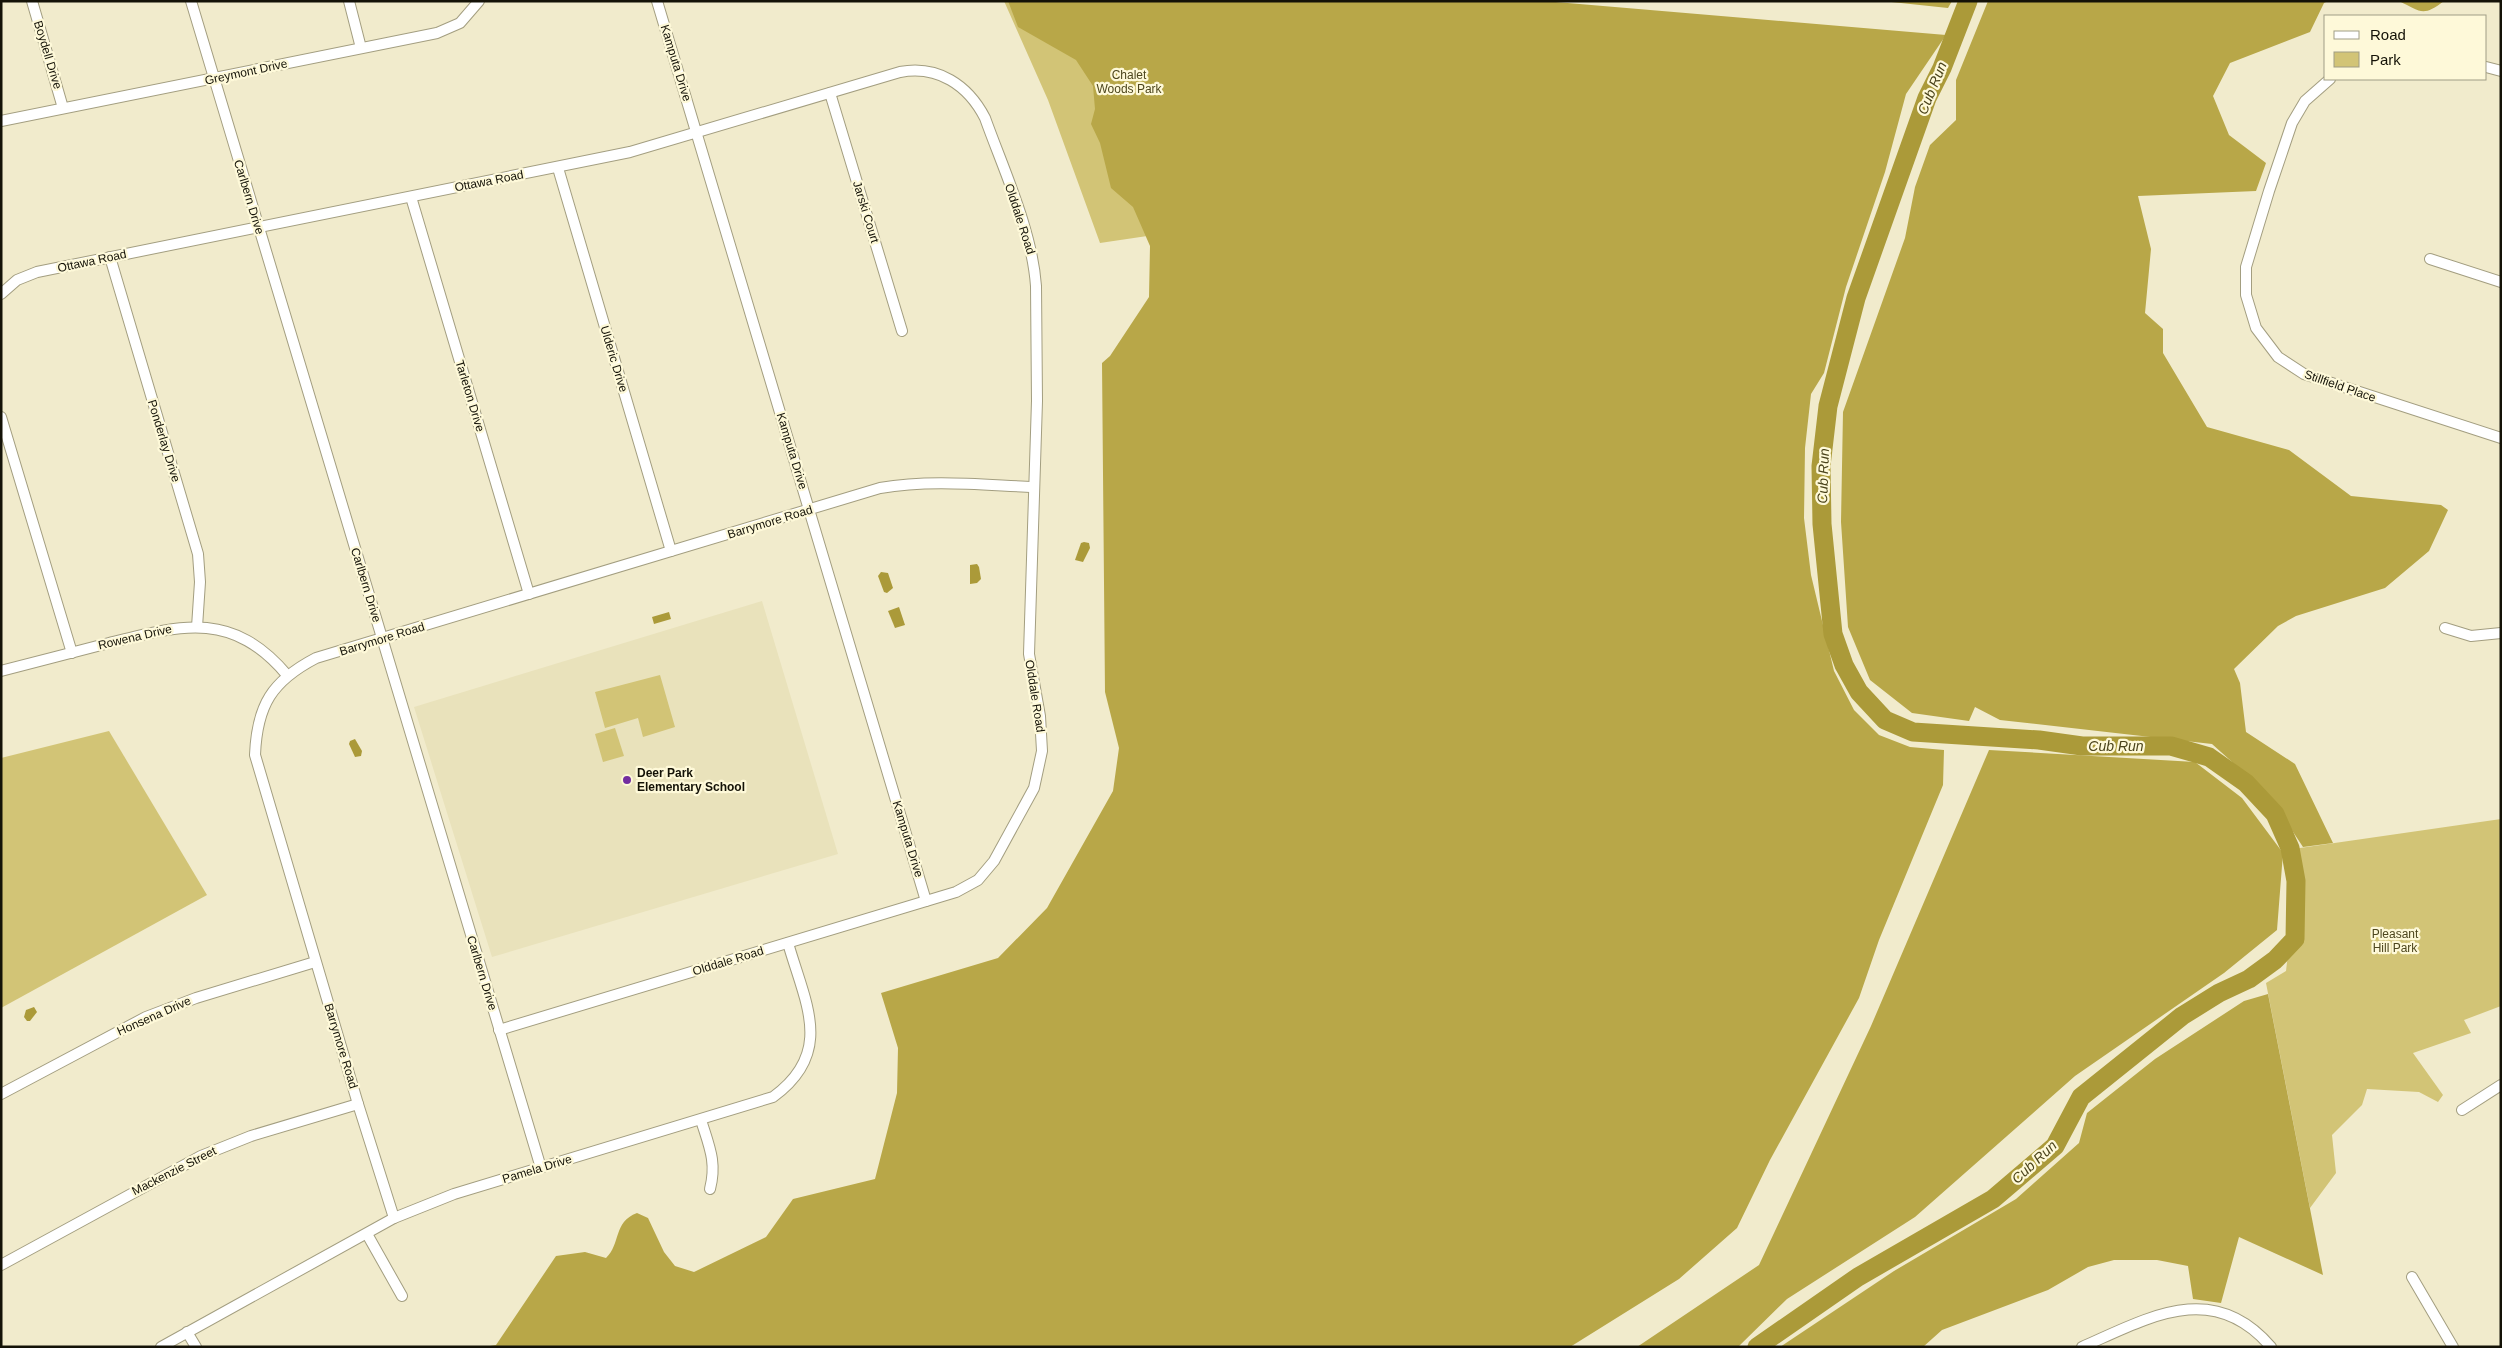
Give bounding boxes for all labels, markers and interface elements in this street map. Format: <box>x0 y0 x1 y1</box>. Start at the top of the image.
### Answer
legend <box>2324 15 2487 80</box>
street label: Boydell Drive <box>31 19 65 91</box>
street label: Kamputa Drive <box>658 23 694 103</box>
text: Road <box>2370 26 2406 43</box>
text: Park <box>2370 51 2401 68</box>
street label: Greymont Drive <box>203 56 289 88</box>
water label: Cub Run <box>1914 59 1950 117</box>
park label: Chalet Woods Park <box>1096 68 1163 96</box>
street label: Carlbern Drive <box>231 158 267 236</box>
street label: Ottawa Road <box>453 167 525 195</box>
street label: Jarski Court <box>850 179 882 245</box>
street label: Olddale Road <box>1002 182 1038 256</box>
street label: Ottawa Road <box>56 247 128 275</box>
street label: Ulderic Drive <box>597 324 631 394</box>
street label: Tarleton Drive <box>452 359 488 434</box>
street label: Stillfield Place <box>2302 367 2378 405</box>
street label: Ponderlay Drive <box>145 398 183 484</box>
street label: Kamputa Drive <box>774 411 810 491</box>
water label: Cub Run <box>1814 448 1832 504</box>
street label: Barrymore Road <box>726 502 814 542</box>
street label: Carlbern Drive <box>348 546 384 624</box>
street label: Barrymore Road <box>338 619 426 659</box>
street label: Rowena Drive <box>97 622 174 652</box>
street label: Olddale Road <box>1022 659 1048 733</box>
water label: Cub Run <box>2088 738 2144 754</box>
place label: Deer Park Elementary School <box>637 766 745 794</box>
marker: Deer Park Elementary School <box>621 774 633 786</box>
street label: Kamputa Drive <box>890 799 926 879</box>
park label: Pleasant Hill Park <box>2372 927 2419 955</box>
street label: Carlbern Drive <box>464 934 500 1012</box>
street label: Olddale Road <box>691 944 765 978</box>
street label: Honsena Drive <box>115 993 193 1039</box>
street label: Barrymore Road <box>321 1002 361 1090</box>
water label: Cub Run <box>2008 1137 2060 1187</box>
street label: Mackenzie Street <box>130 1143 219 1198</box>
street label: Pamela Drive <box>501 1152 574 1186</box>

